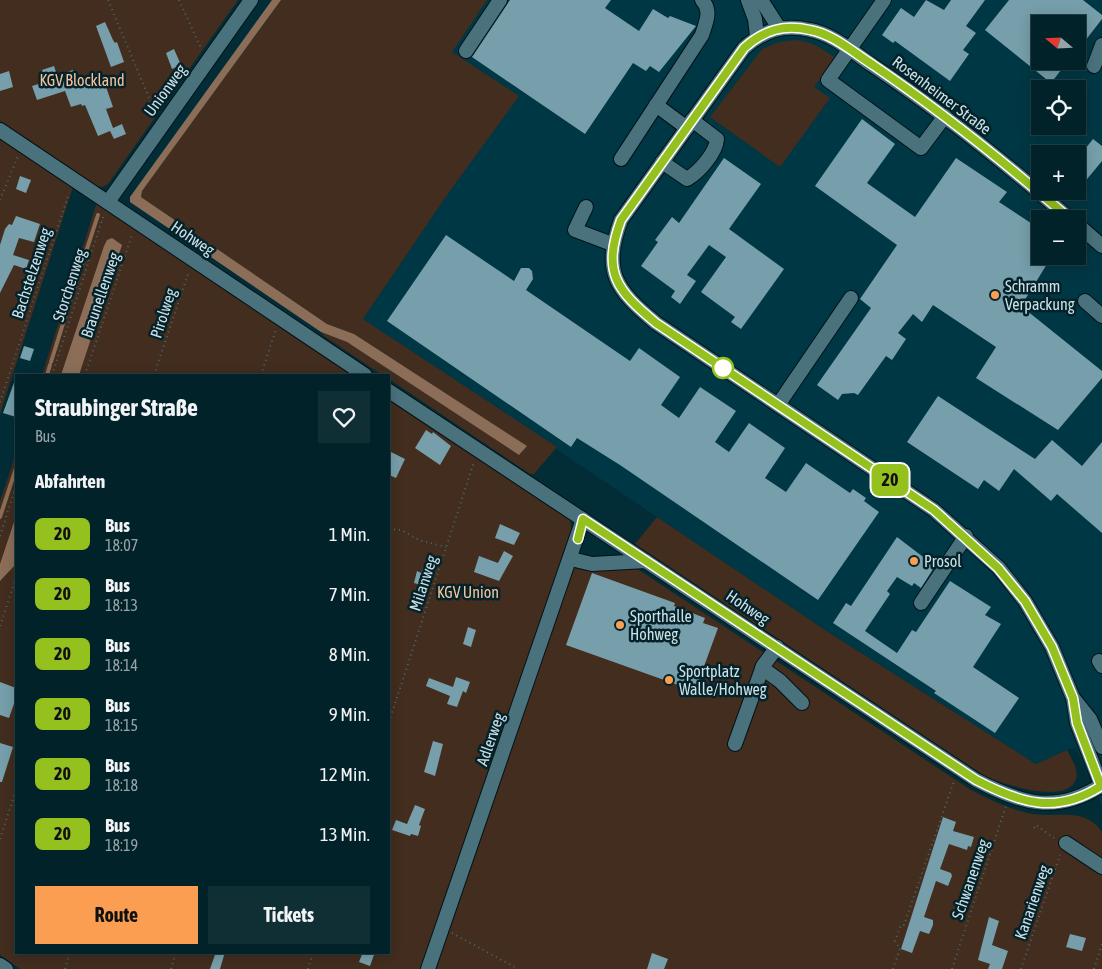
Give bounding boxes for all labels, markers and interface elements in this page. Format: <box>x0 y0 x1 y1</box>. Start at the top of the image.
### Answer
north arrow <box>1031 15 1086 70</box>
map controls <box>1031 15 1086 265</box>
street label: Rosenheimer Straße <box>889 52 995 138</box>
street label: Unionweg <box>140 60 191 120</box>
park label: KGV Blockland <box>39 71 125 89</box>
button: locate <box>1031 80 1086 135</box>
button: + <box>1031 145 1086 200</box>
button: − <box>1031 210 1086 265</box>
street label: Hohweg <box>167 217 218 260</box>
street label: Bachstelzenweg <box>8 225 55 321</box>
street label: Storchenweg <box>49 246 90 324</box>
street label: Braunellenweg <box>77 250 124 340</box>
place label: Schramm Verpackung <box>1005 277 1075 314</box>
street label: Pirolweg <box>147 286 180 340</box>
marker: Schramm Verpackung <box>989 289 1001 301</box>
unlabelled marker <box>712 357 734 379</box>
button: heart <box>318 391 370 443</box>
text: Straubinger Straße <box>35 394 198 421</box>
text: Bus <box>35 427 56 445</box>
line badge: 20 <box>868 464 912 496</box>
text: 20 <box>882 469 898 490</box>
text: Abfahrten <box>35 470 105 492</box>
text: Bus <box>105 514 130 536</box>
text: 20 <box>54 523 71 544</box>
text: 1 Min. <box>329 523 370 545</box>
text: 18:07 <box>105 536 138 554</box>
place label: Prosol <box>924 552 962 570</box>
street label: Milanweg <box>406 553 441 613</box>
marker: Prosol <box>908 555 920 567</box>
text: Bus <box>105 574 130 596</box>
text: 20 <box>54 583 71 604</box>
text: 7 Min. <box>329 583 370 605</box>
park label: KGV Union <box>437 583 499 601</box>
street label: Hohweg <box>722 586 773 629</box>
text: 18:13 <box>105 596 138 614</box>
place label: Sporthalle Hohweg <box>630 607 692 644</box>
marker: Sporthalle Hohweg <box>614 619 626 631</box>
text: Bus <box>105 634 130 656</box>
text: 20 <box>54 643 71 664</box>
text: 8 Min. <box>329 643 370 665</box>
text: 18:14 <box>105 656 138 674</box>
place label: Sportplatz Walle/Hohweg <box>679 662 767 699</box>
marker: Sportplatz Walle/Hohweg <box>663 674 675 686</box>
text: Bus <box>105 694 130 716</box>
text: 20 <box>54 703 71 724</box>
text: 9 Min. <box>329 703 370 725</box>
street label: Adlerweg <box>473 710 508 768</box>
text: 18:15 <box>105 716 138 734</box>
text: Bus <box>105 754 130 776</box>
text: 20 <box>54 763 71 784</box>
text: 12 Min. <box>320 763 370 785</box>
text: 18:18 <box>105 776 138 794</box>
text: Bus <box>105 814 130 836</box>
text: 20 <box>54 823 71 844</box>
text: 13 Min. <box>320 823 370 845</box>
text: 18:19 <box>105 836 138 854</box>
street label: Schwanenweg <box>948 836 993 922</box>
street label: Kanarienweg <box>1011 862 1054 942</box>
button: Route <box>35 886 198 944</box>
button: Tickets <box>208 886 370 944</box>

